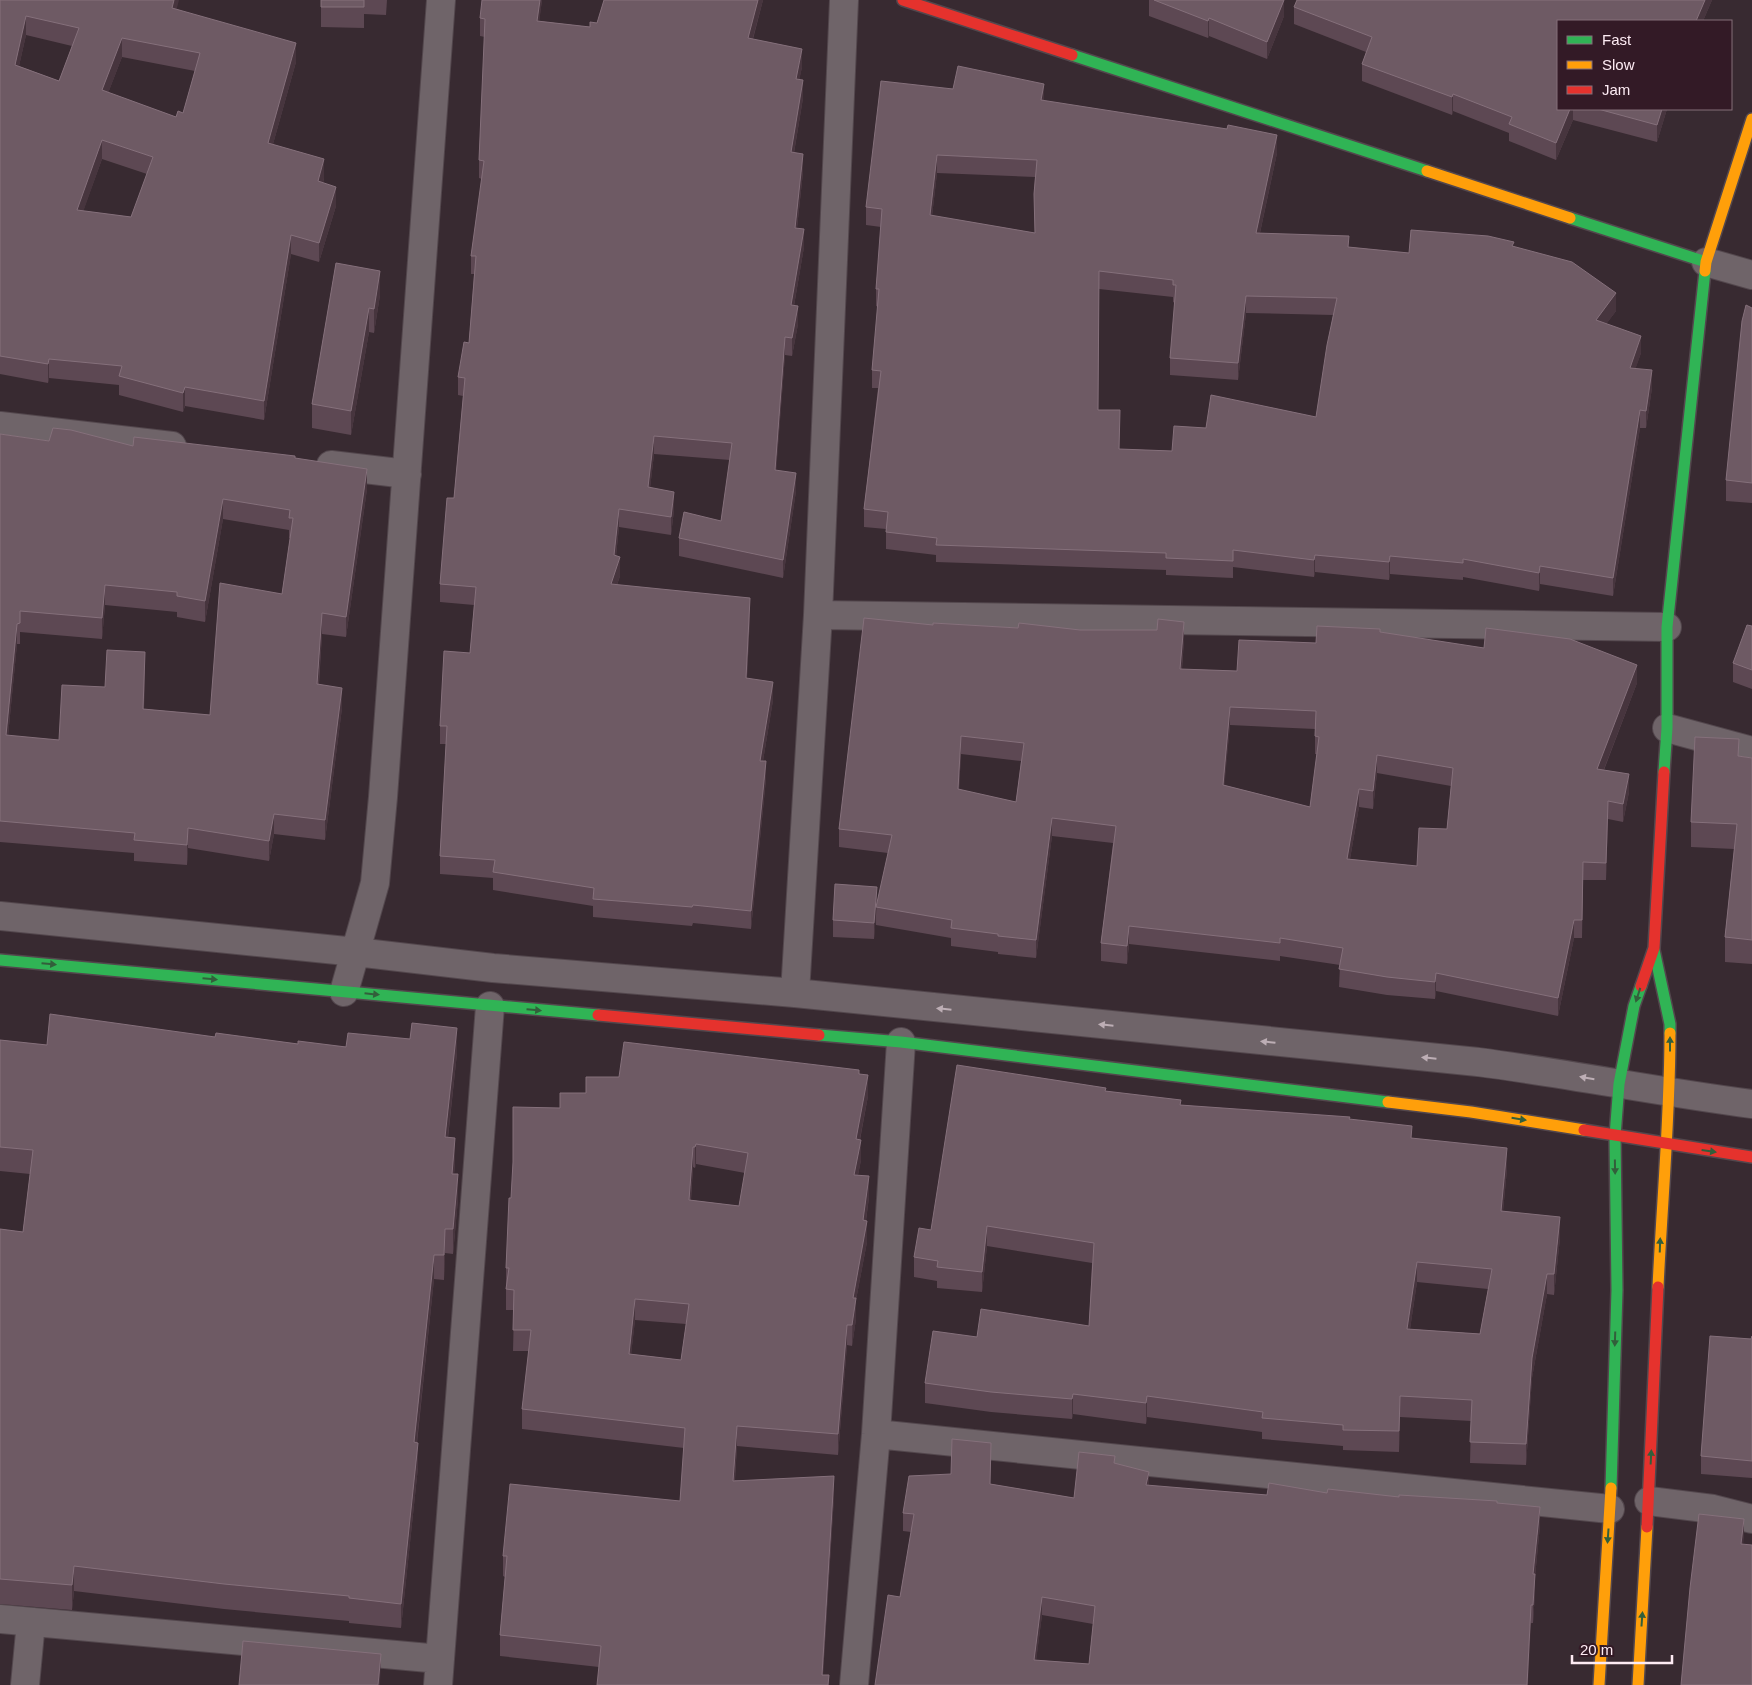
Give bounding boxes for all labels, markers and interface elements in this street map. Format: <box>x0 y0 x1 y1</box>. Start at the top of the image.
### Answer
legend <box>1557 20 1732 110</box>
text: Fast <box>1602 31 1632 48</box>
text: Slow <box>1602 56 1635 73</box>
text: Jam <box>1602 81 1630 98</box>
one-way arrow <box>41 961 57 969</box>
one-way arrow <box>203 976 219 984</box>
one-way arrow <box>1634 987 1641 1002</box>
one-way arrow <box>364 991 380 999</box>
one-way arrow <box>936 1005 952 1013</box>
one-way arrow <box>526 1006 542 1014</box>
one-way arrow <box>1098 1021 1114 1029</box>
one-way arrow <box>1666 1036 1674 1052</box>
one-way arrow <box>1259 1037 1275 1045</box>
one-way arrow <box>1421 1054 1437 1062</box>
one-way arrow <box>1579 1074 1595 1082</box>
one-way arrow <box>1512 1116 1528 1124</box>
one-way arrow <box>1701 1147 1717 1155</box>
one-way arrow <box>1611 1159 1619 1175</box>
one-way arrow <box>1656 1237 1664 1253</box>
one-way arrow <box>1611 1331 1619 1347</box>
one-way arrow <box>1647 1448 1655 1464</box>
one-way arrow <box>1604 1528 1612 1544</box>
one-way arrow <box>1638 1611 1646 1627</box>
scale bar <box>1572 1632 1672 1664</box>
text: 20 m <box>1580 1641 1613 1658</box>

